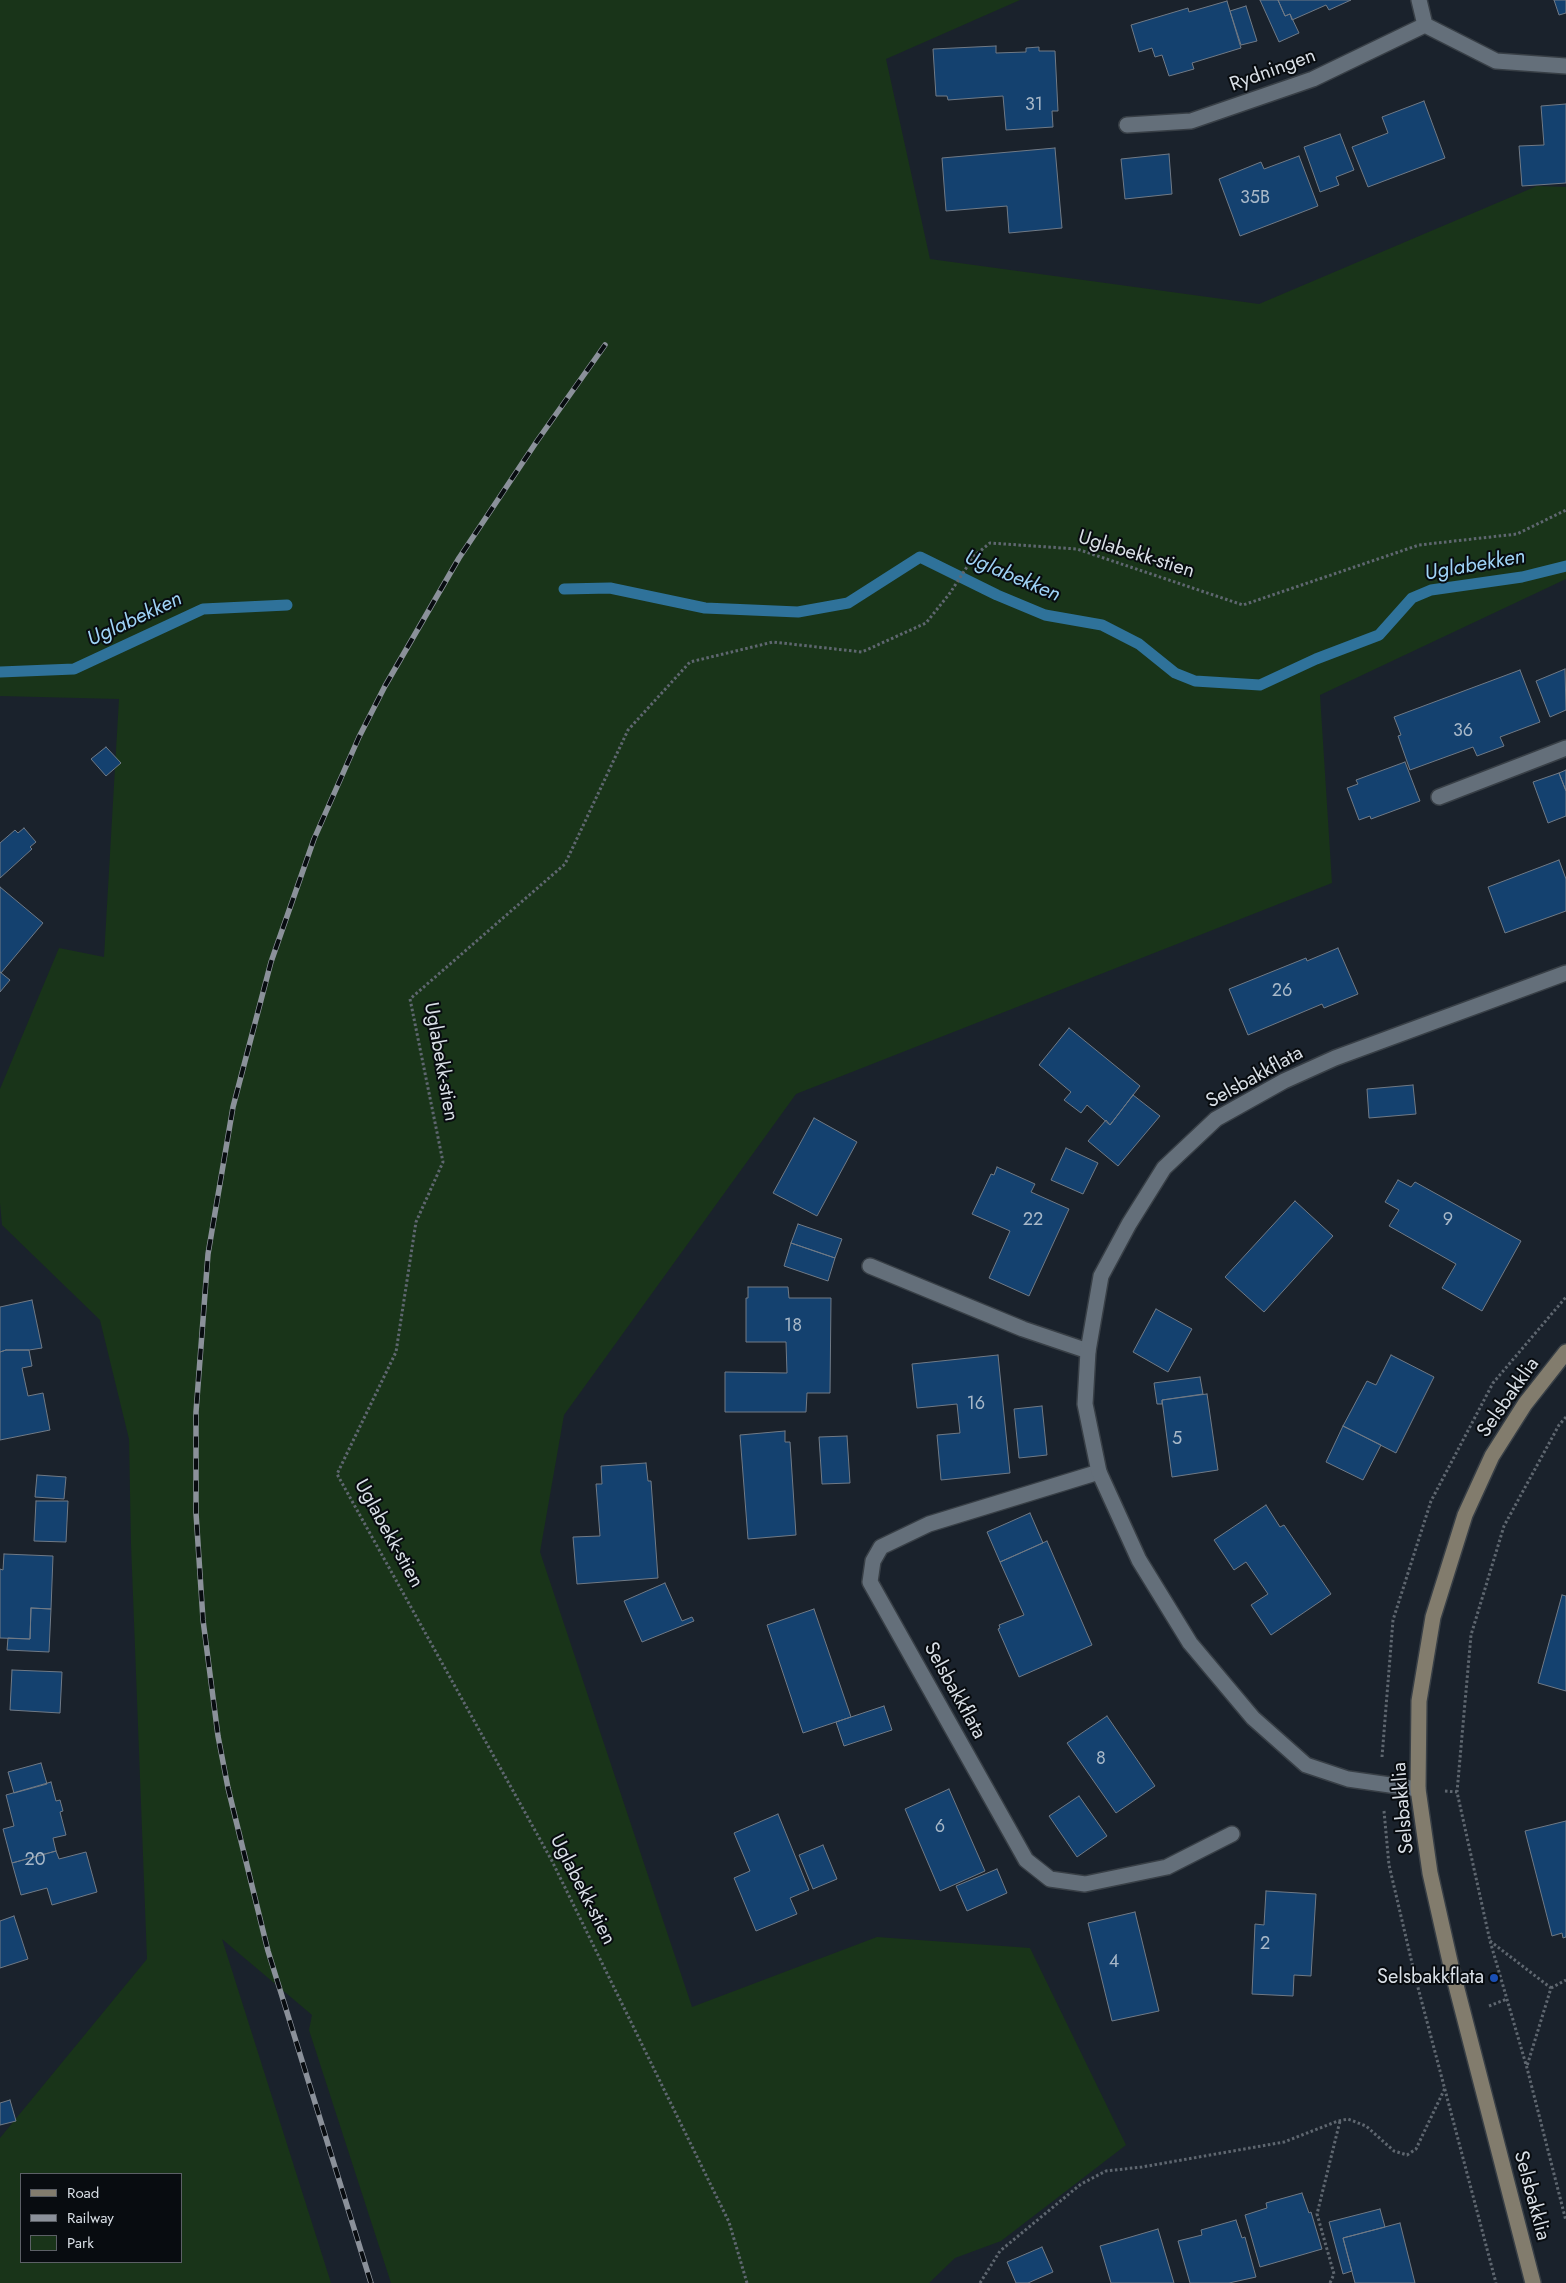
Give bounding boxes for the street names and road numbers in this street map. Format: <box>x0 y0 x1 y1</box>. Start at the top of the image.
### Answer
street label: Rydningen <box>1227 44 1319 98</box>
street label: Uglabekk-stien <box>1075 526 1197 584</box>
street label: Uglabekk-stien <box>418 1001 462 1123</box>
street label: Selsbakkflata <box>1202 1042 1308 1114</box>
street label: Selsbakklia <box>1473 1353 1545 1443</box>
street label: Uglabekk-stien <box>348 1475 428 1593</box>
street label: Selsbakkflata <box>918 1638 990 1744</box>
street label: Selsbakklia <box>1388 1761 1420 1855</box>
street label: Uglabekk-stien <box>544 1831 620 1949</box>
street label: Selsbakklia <box>1508 2148 1554 2244</box>

